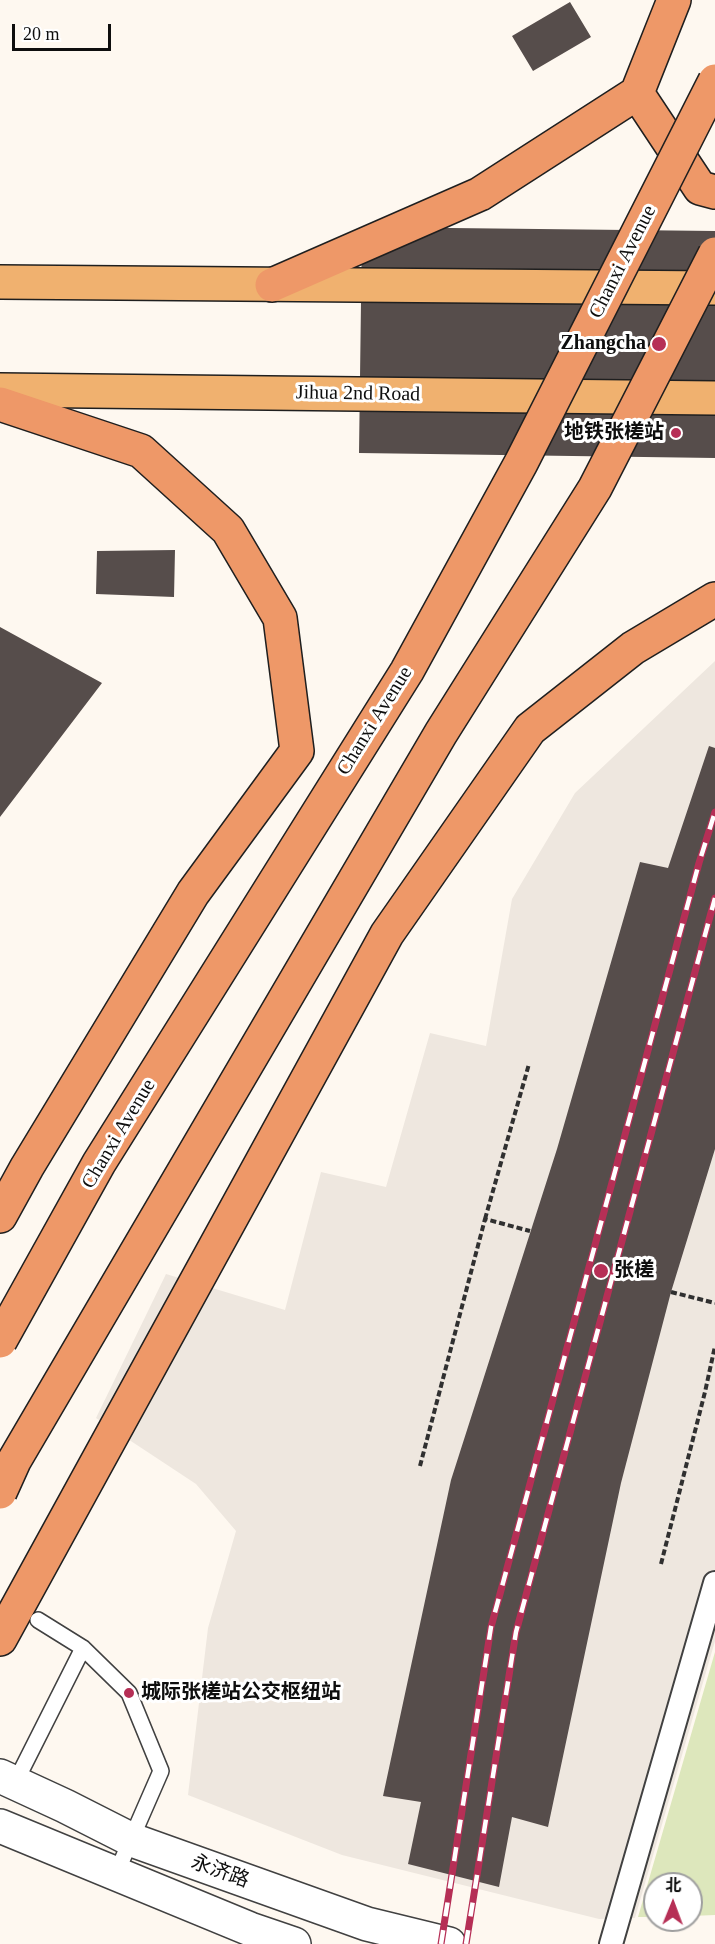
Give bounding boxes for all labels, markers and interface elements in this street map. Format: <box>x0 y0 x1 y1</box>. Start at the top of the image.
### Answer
scale bar <box>15 12 114 50</box>
text: 20 m <box>23 24 60 44</box>
street label: Chanxi Avenue <box>584 202 662 322</box>
place label: Zhangcha <box>560 332 646 356</box>
marker: Zhangcha <box>650 335 668 353</box>
street label: Jihua 2nd Road <box>296 381 420 407</box>
place label: 地铁张槎站 <box>564 421 664 445</box>
marker: 地铁张槎站 <box>669 426 683 440</box>
street label: Chanxi Avenue <box>332 662 418 780</box>
street label: Chanxi Avenue <box>77 1075 161 1193</box>
place label: 张槎 <box>614 1259 654 1283</box>
marker: 张槎 <box>592 1262 610 1280</box>
place label: 城际张槎站公交枢纽站 <box>141 1681 341 1705</box>
marker: 城际张槎站公交枢纽站 <box>122 1686 136 1700</box>
street label: 永济路 <box>188 1850 252 1894</box>
north arrow <box>643 1872 703 1932</box>
text: 北 <box>665 1877 681 1894</box>

